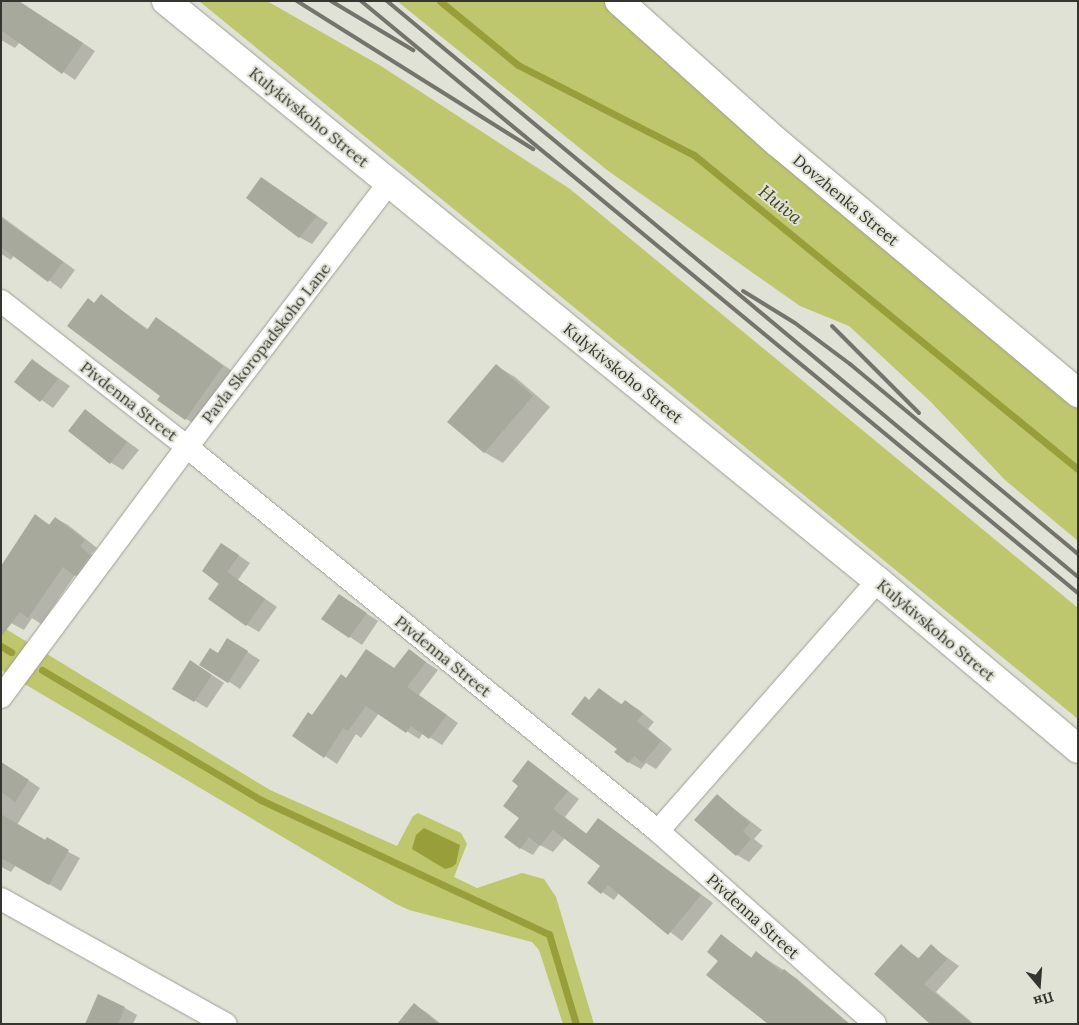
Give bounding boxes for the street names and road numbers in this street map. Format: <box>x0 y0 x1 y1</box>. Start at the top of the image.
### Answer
street label: Kulykivskoho Street <box>245 63 373 171</box>
street label: Dovzhenka Street <box>789 150 903 250</box>
street label: Pavla Skoropadskoho Lane <box>198 259 334 427</box>
street label: Kulykivskoho Street <box>559 319 687 427</box>
street label: Pivdenna Street <box>77 357 181 445</box>
street label: Kulykivskoho Street <box>873 575 999 685</box>
street label: Pivdenna Street <box>391 612 495 700</box>
street label: Pivdenna Street <box>703 869 803 963</box>

